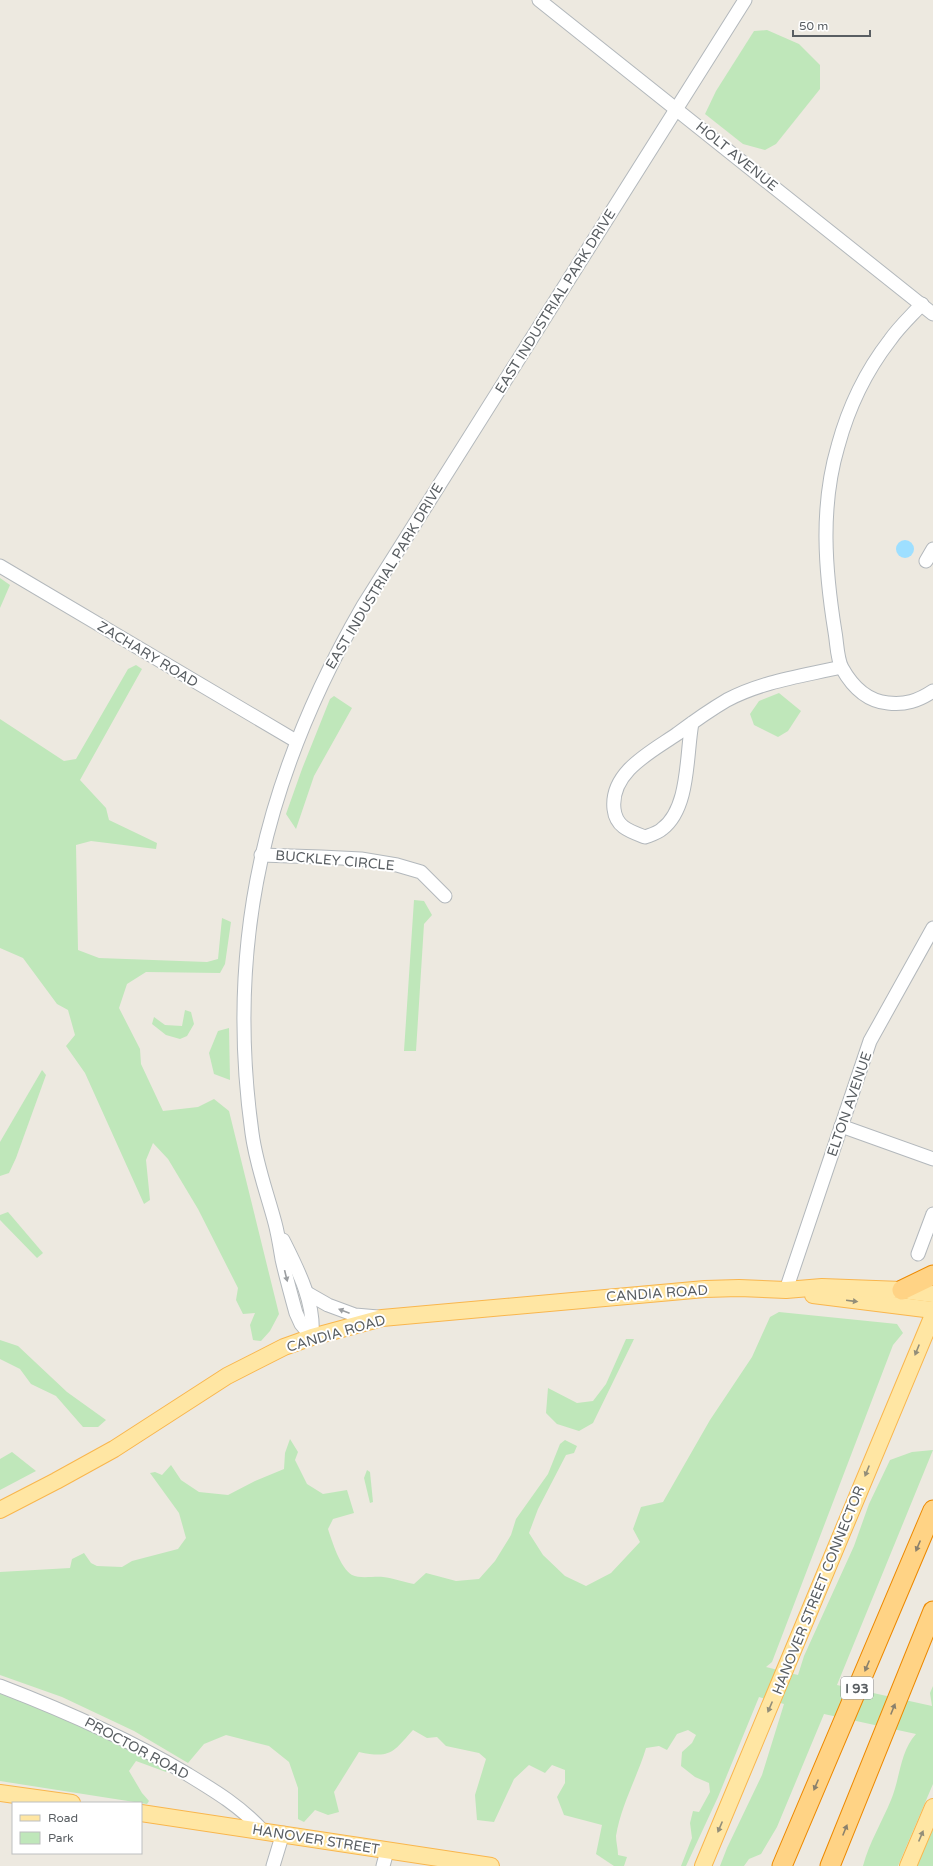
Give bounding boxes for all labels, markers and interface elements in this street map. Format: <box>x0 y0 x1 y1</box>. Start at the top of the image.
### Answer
scale bar <box>793 12 870 38</box>
text: 50 m <box>799 19 828 33</box>
street label: HOLT AVENUE <box>692 118 781 195</box>
street label: EAST INDUSTRIAL PARK DRIVE <box>491 206 619 397</box>
street label: EAST INDUSTRIAL PARK DRIVE <box>322 480 447 672</box>
street label: ZACHARY ROAD <box>94 618 201 691</box>
street label: BUCKLEY CIRCLE <box>275 847 395 874</box>
street label: ELTON AVENUE <box>824 1049 875 1159</box>
one-way arrow <box>284 1269 290 1282</box>
street label: CANDIA ROAD <box>606 1281 709 1306</box>
one-way arrow <box>846 1298 858 1304</box>
one-way arrow <box>337 1307 349 1313</box>
street label: CANDIA ROAD <box>285 1311 388 1356</box>
one-way arrow <box>914 1345 920 1356</box>
one-way arrow <box>864 1465 870 1477</box>
street label: HANOVER STREET CONNECTOR <box>769 1483 868 1697</box>
one-way arrow <box>914 1541 920 1553</box>
one-way arrow <box>864 1660 870 1671</box>
road number: I 93 <box>841 1677 873 1699</box>
one-way arrow <box>767 1702 773 1713</box>
one-way arrow <box>891 1703 897 1715</box>
street label: PROCTOR ROAD <box>82 1714 192 1783</box>
one-way arrow <box>813 1780 819 1791</box>
legend <box>12 1802 142 1854</box>
text: Road <box>48 1811 78 1825</box>
street label: HANOVER STREET <box>251 1821 381 1858</box>
one-way arrow <box>716 1822 722 1834</box>
one-way arrow <box>842 1823 848 1835</box>
one-way arrow <box>918 1830 924 1842</box>
text: Park <box>48 1831 74 1845</box>

